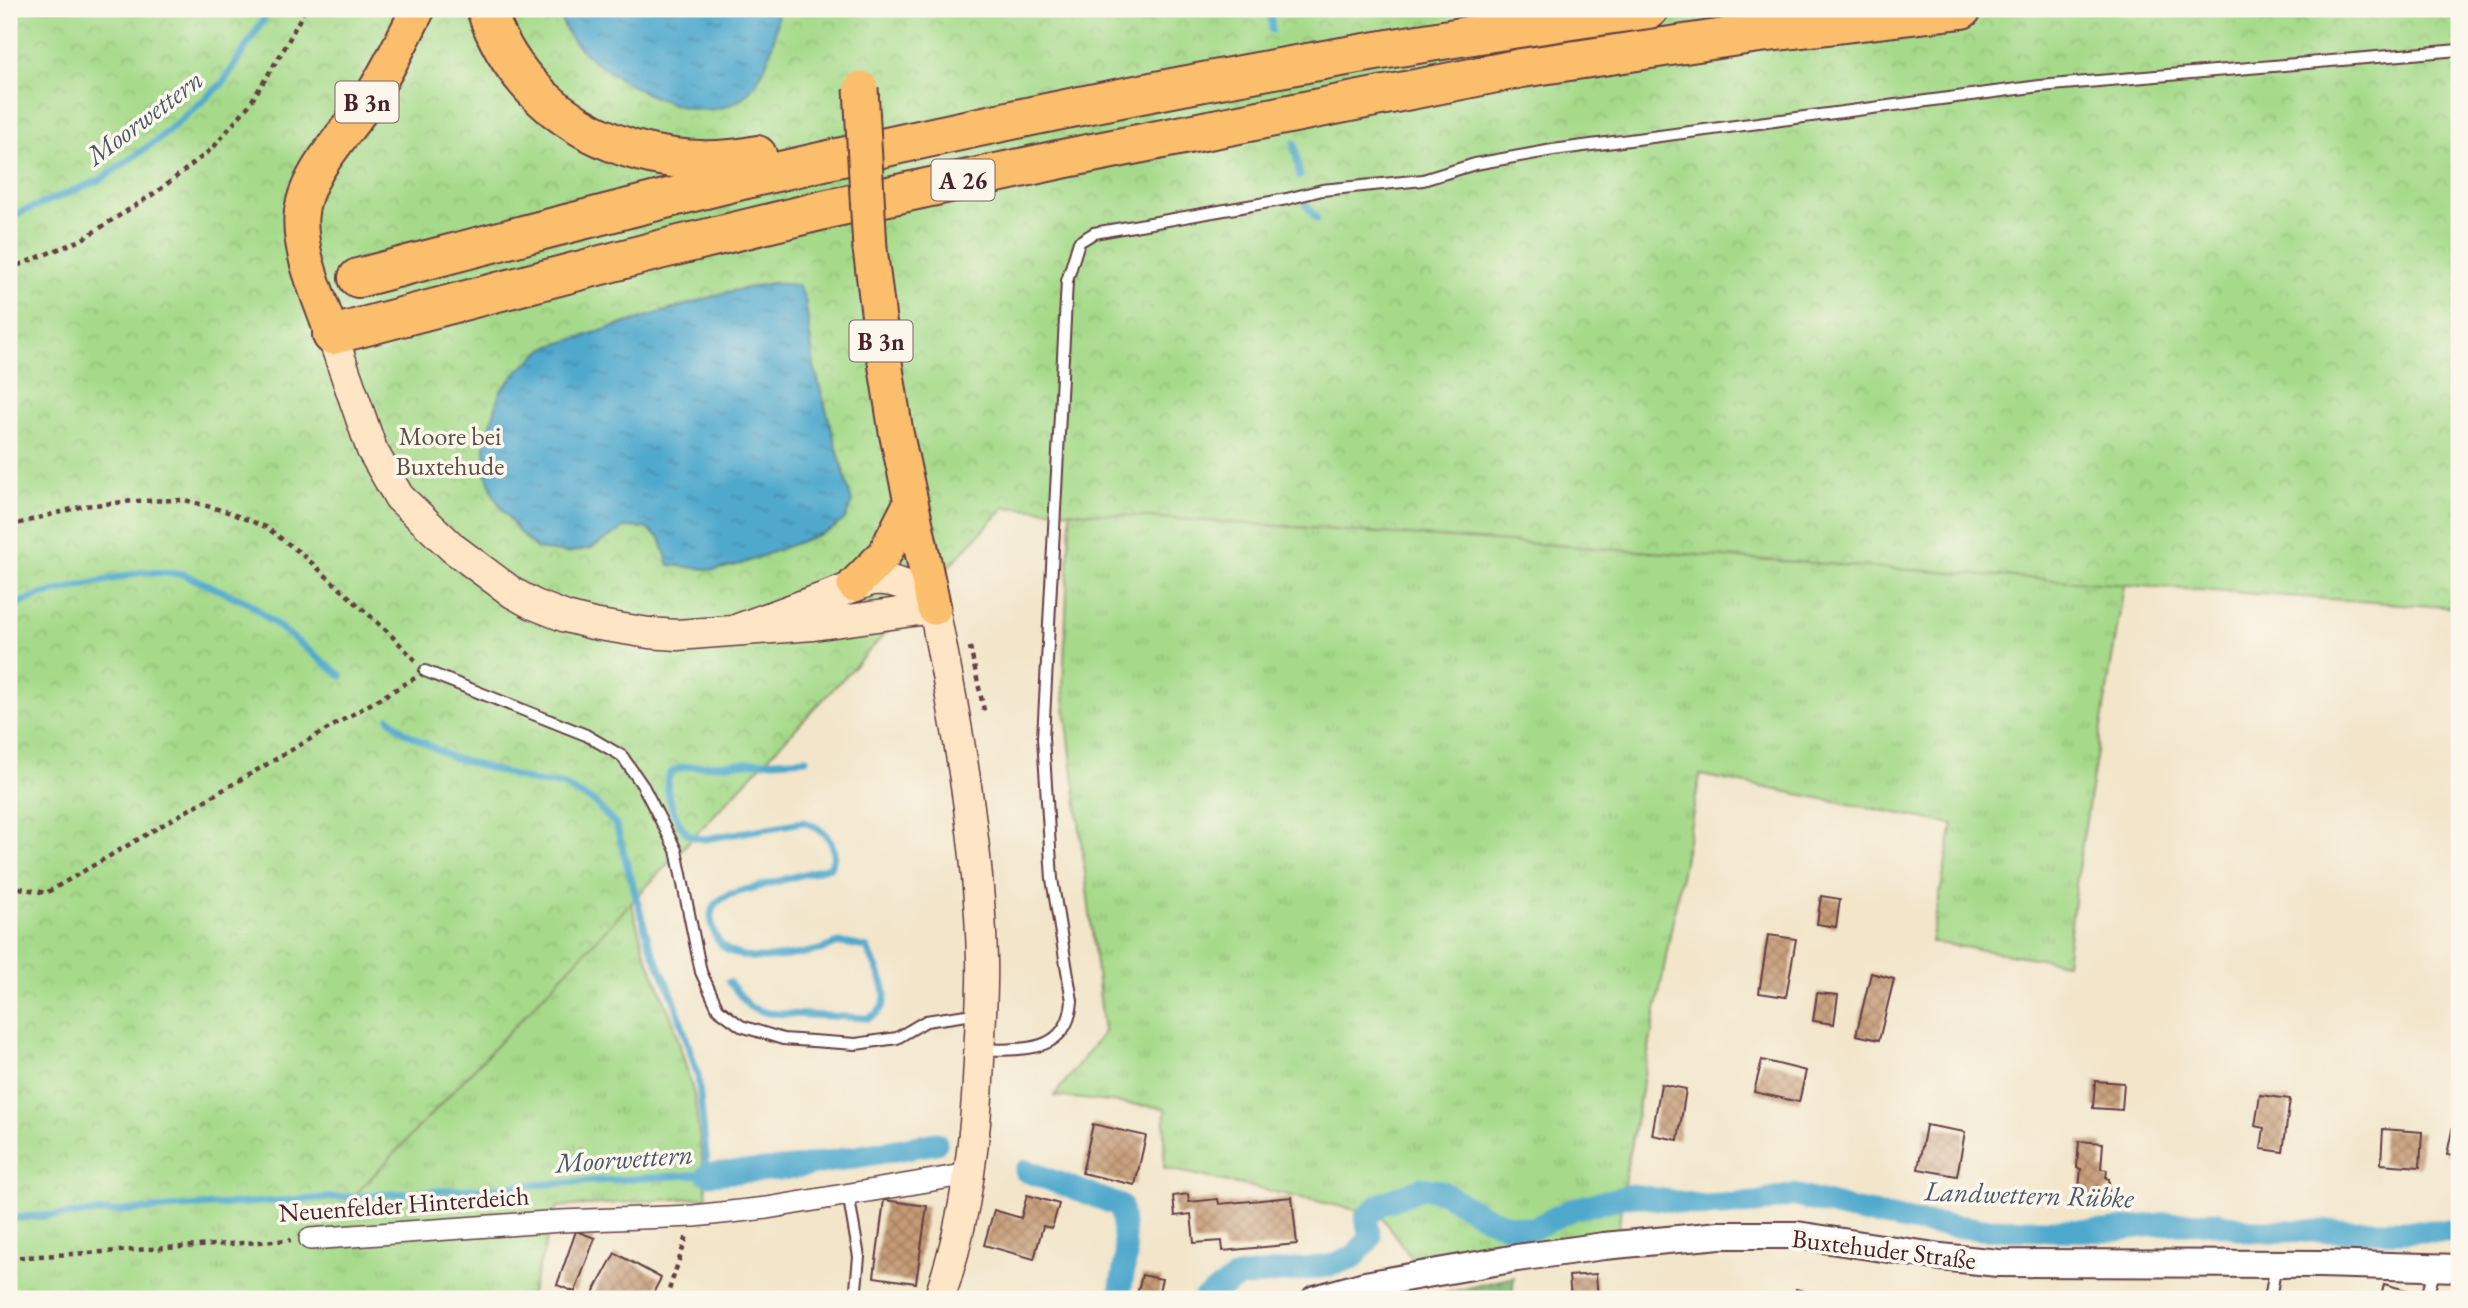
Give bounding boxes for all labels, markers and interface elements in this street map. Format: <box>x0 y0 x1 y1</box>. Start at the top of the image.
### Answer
water label: Moorwettern <box>77 61 210 174</box>
road number: B 3n <box>336 82 398 122</box>
road number: A 26 <box>932 160 995 200</box>
road number: B 3n <box>850 320 912 362</box>
park label: Moore bei Buxtehude <box>396 419 504 483</box>
water label: Moorwettern <box>552 1135 694 1181</box>
water label: Landwettern Rübke <box>1923 1172 2135 1216</box>
street label: Neuenfelder Hinterdeich <box>277 1178 531 1230</box>
street label: Buxtehuder Straße <box>1790 1221 1978 1277</box>

